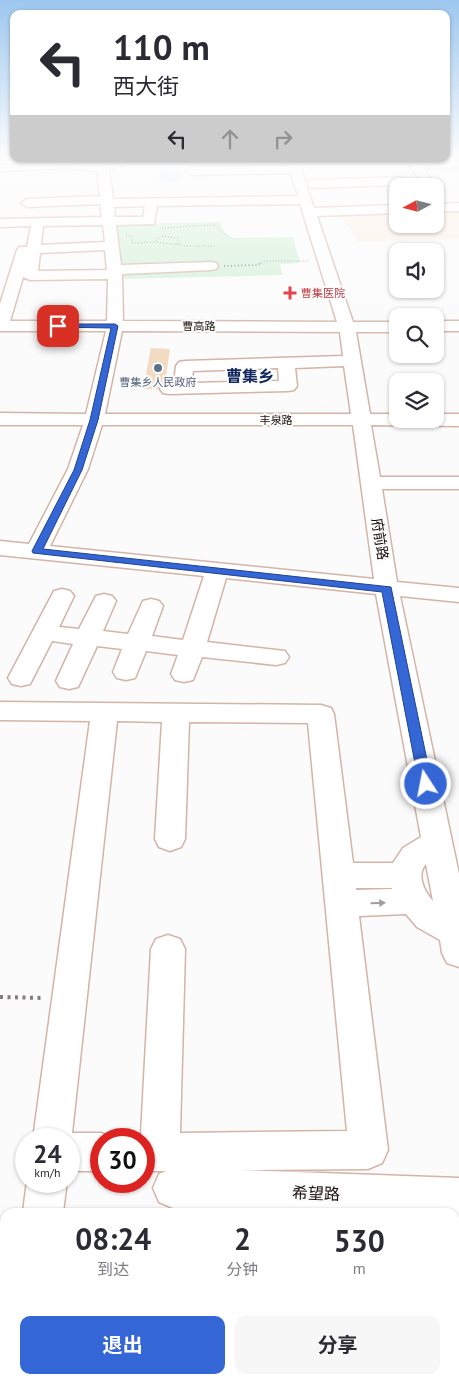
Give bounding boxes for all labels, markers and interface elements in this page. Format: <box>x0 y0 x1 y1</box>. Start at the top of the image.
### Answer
text: 110 m <box>113 24 210 70</box>
icon: left <box>30 30 95 95</box>
text: 西大街 <box>113 72 179 100</box>
icon: left <box>163 125 191 153</box>
icon: ahead <box>216 125 244 153</box>
icon: right <box>269 125 297 153</box>
north arrow <box>389 178 444 232</box>
map controls <box>389 178 444 428</box>
button: sound <box>389 243 444 298</box>
marker: 曹集医院 <box>283 286 297 300</box>
place label: 曹集医院 <box>301 286 345 300</box>
pin <box>37 305 79 347</box>
button: search <box>389 308 444 363</box>
icon: arrive <box>44 312 72 340</box>
street label: 曹高路 <box>183 319 216 333</box>
marker: 曹集乡人民政府 <box>152 362 164 374</box>
district label: 曹集乡 <box>226 366 274 386</box>
button: layers <box>389 373 444 428</box>
place label: 曹集乡人民政府 <box>120 375 197 389</box>
street label: 丰泉路 <box>260 413 293 427</box>
street label: 府前路 <box>368 517 392 561</box>
position arrow <box>399 757 451 809</box>
one-way arrow <box>370 898 386 906</box>
speed limit sign: 30 <box>90 1128 155 1193</box>
text: 24 <box>33 1138 62 1170</box>
text: km/h <box>34 1165 61 1180</box>
street label: 希望路 <box>292 1182 340 1204</box>
text: 08:24 <box>75 1219 151 1258</box>
text: 2 <box>234 1219 251 1258</box>
text: 530 <box>334 1221 385 1260</box>
text: m <box>353 1258 366 1278</box>
text: 到达 <box>97 1259 129 1279</box>
text: 分钟 <box>227 1259 259 1279</box>
button: 退出 <box>20 1316 225 1374</box>
button: 分享 <box>235 1316 440 1374</box>

